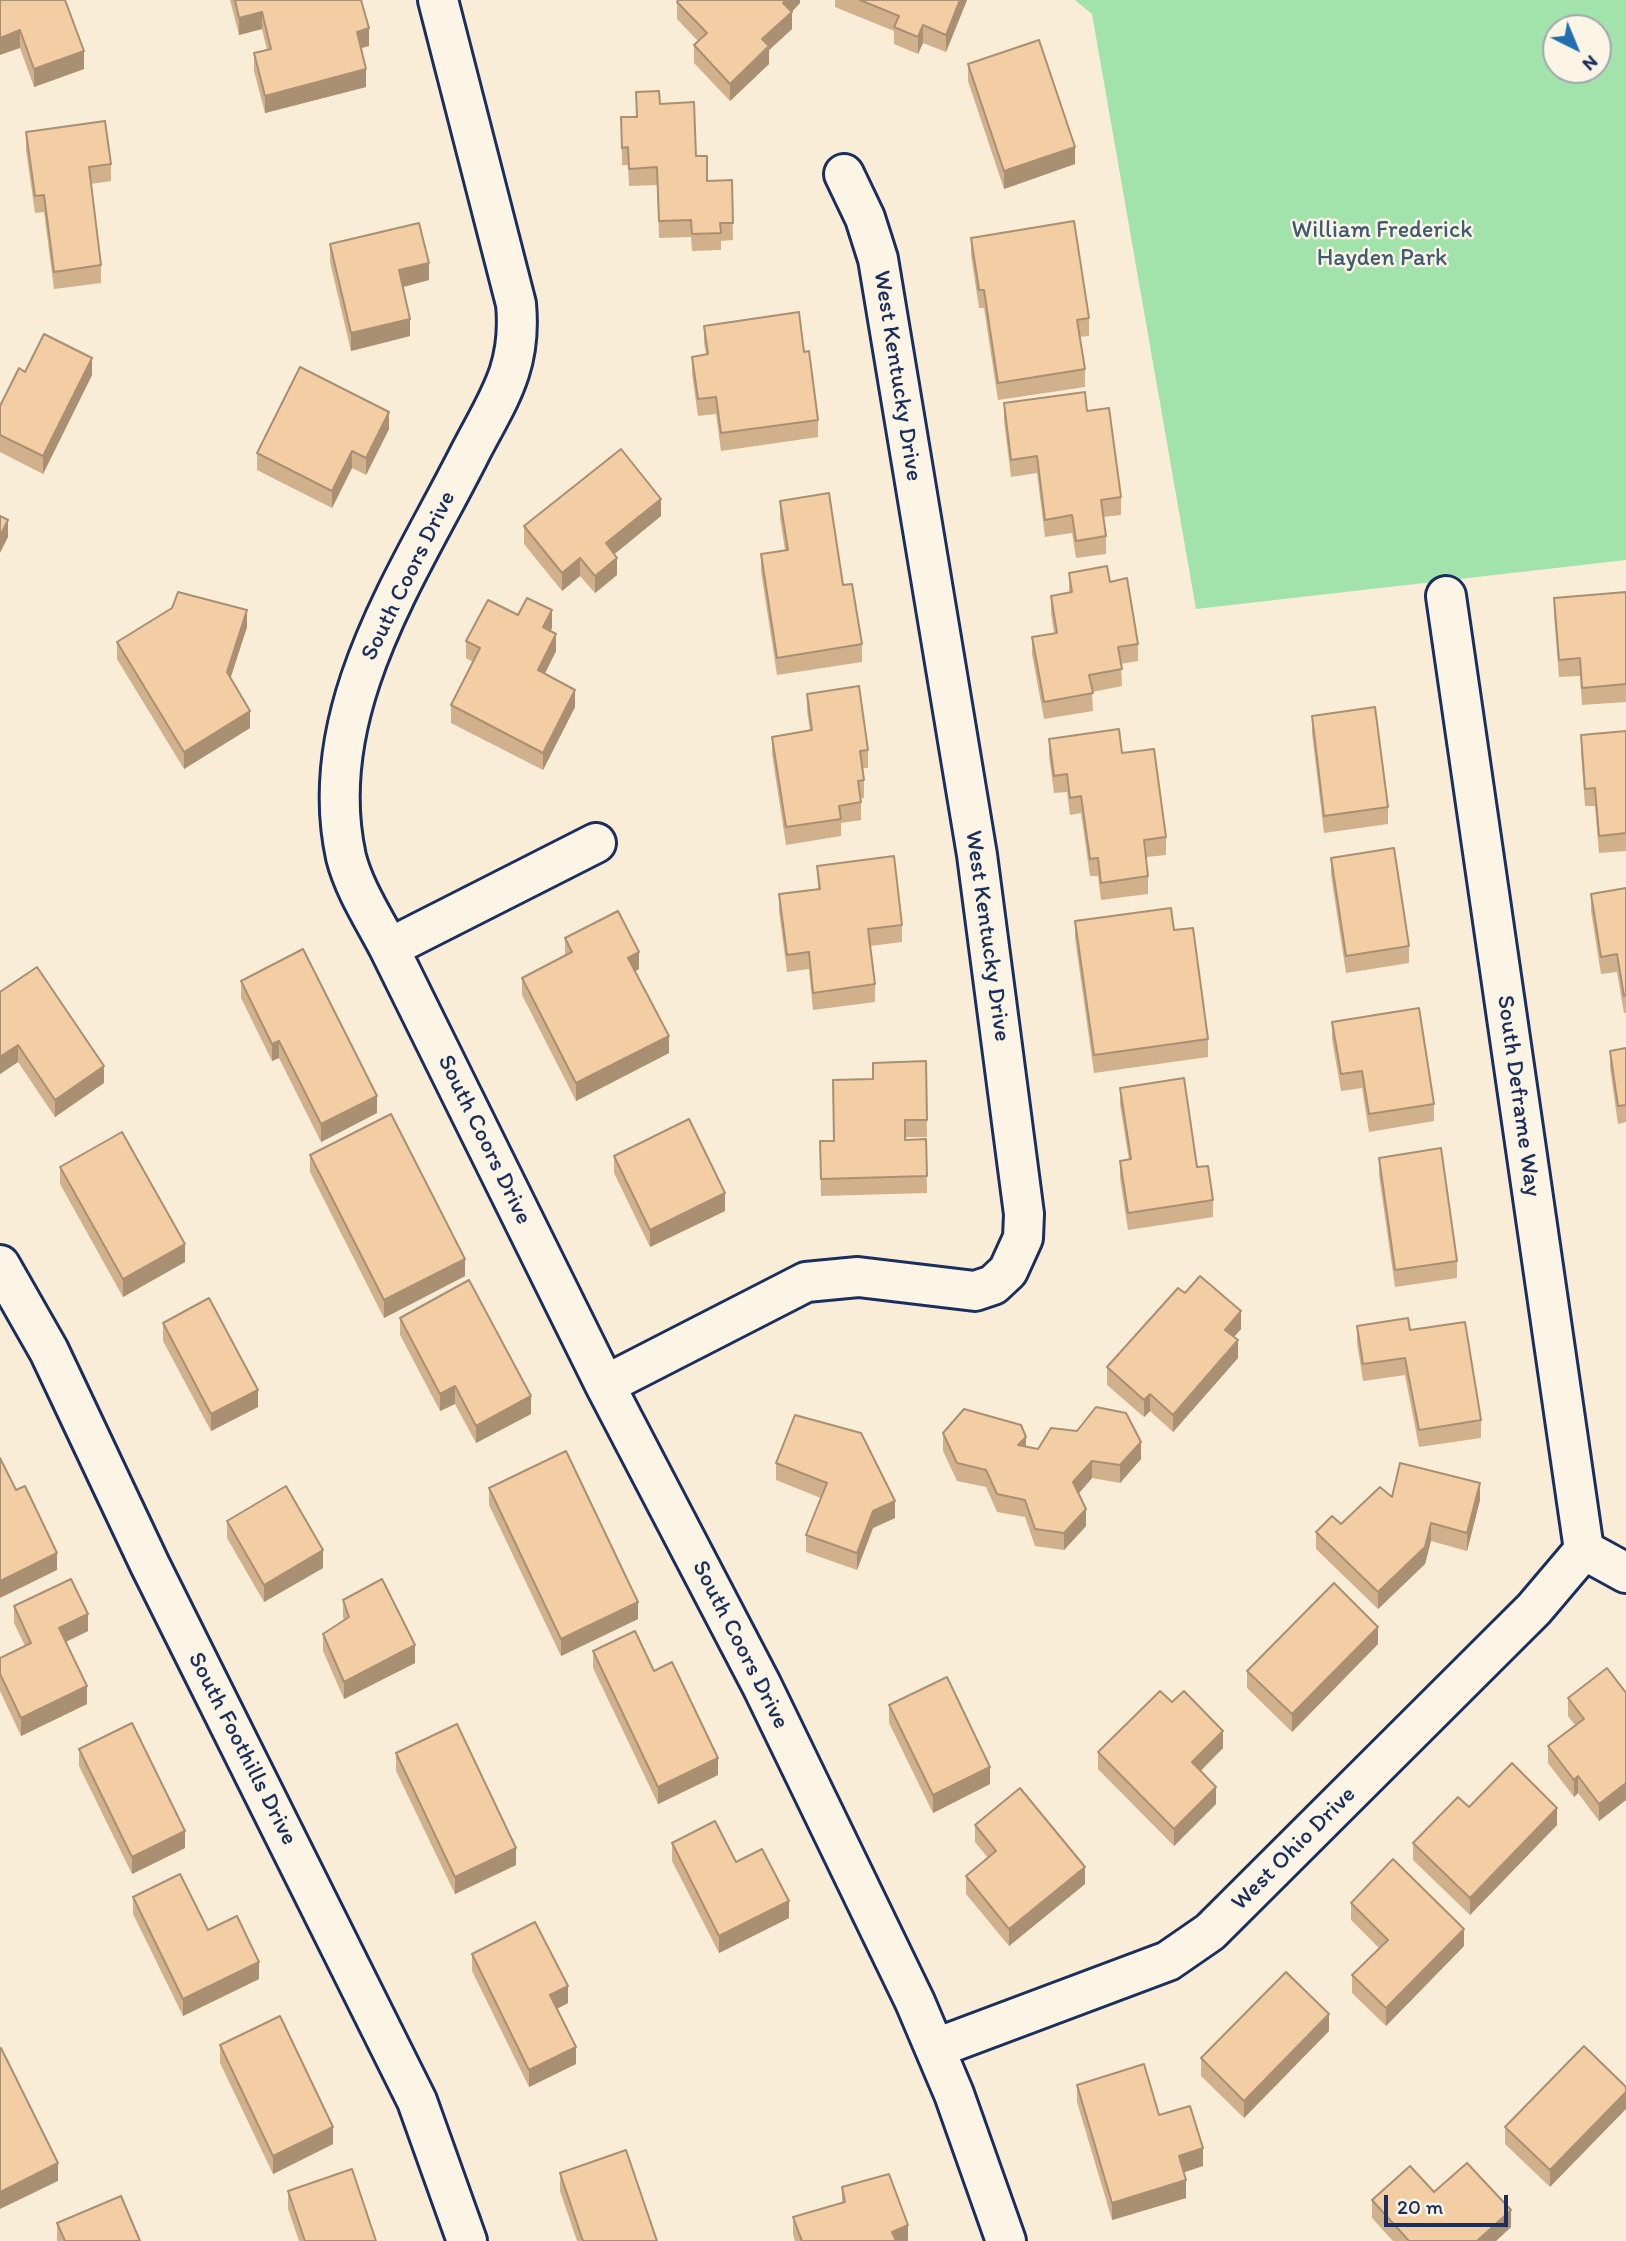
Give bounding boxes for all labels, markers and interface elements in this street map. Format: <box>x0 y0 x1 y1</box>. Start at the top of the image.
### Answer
north arrow <box>1542 14 1612 84</box>
text: N <box>1578 50 1603 76</box>
park label: William Frederick Hayden Park <box>1292 217 1472 273</box>
street label: West Kentucky Drive <box>866 269 928 483</box>
street label: South Coors Drive <box>355 486 463 666</box>
street label: West Kentucky Drive <box>958 829 1016 1043</box>
street label: South Deframe Way <box>1490 993 1546 1199</box>
street label: South Coors Drive <box>430 1050 538 1230</box>
street label: South Coors Drive <box>685 1556 795 1734</box>
street label: South Foothills Drive <box>181 1648 303 1850</box>
street label: West Ohio Drive <box>1226 1781 1362 1917</box>
scale bar <box>1388 2182 1512 2226</box>
text: 20 m <box>1397 2194 1443 2219</box>

